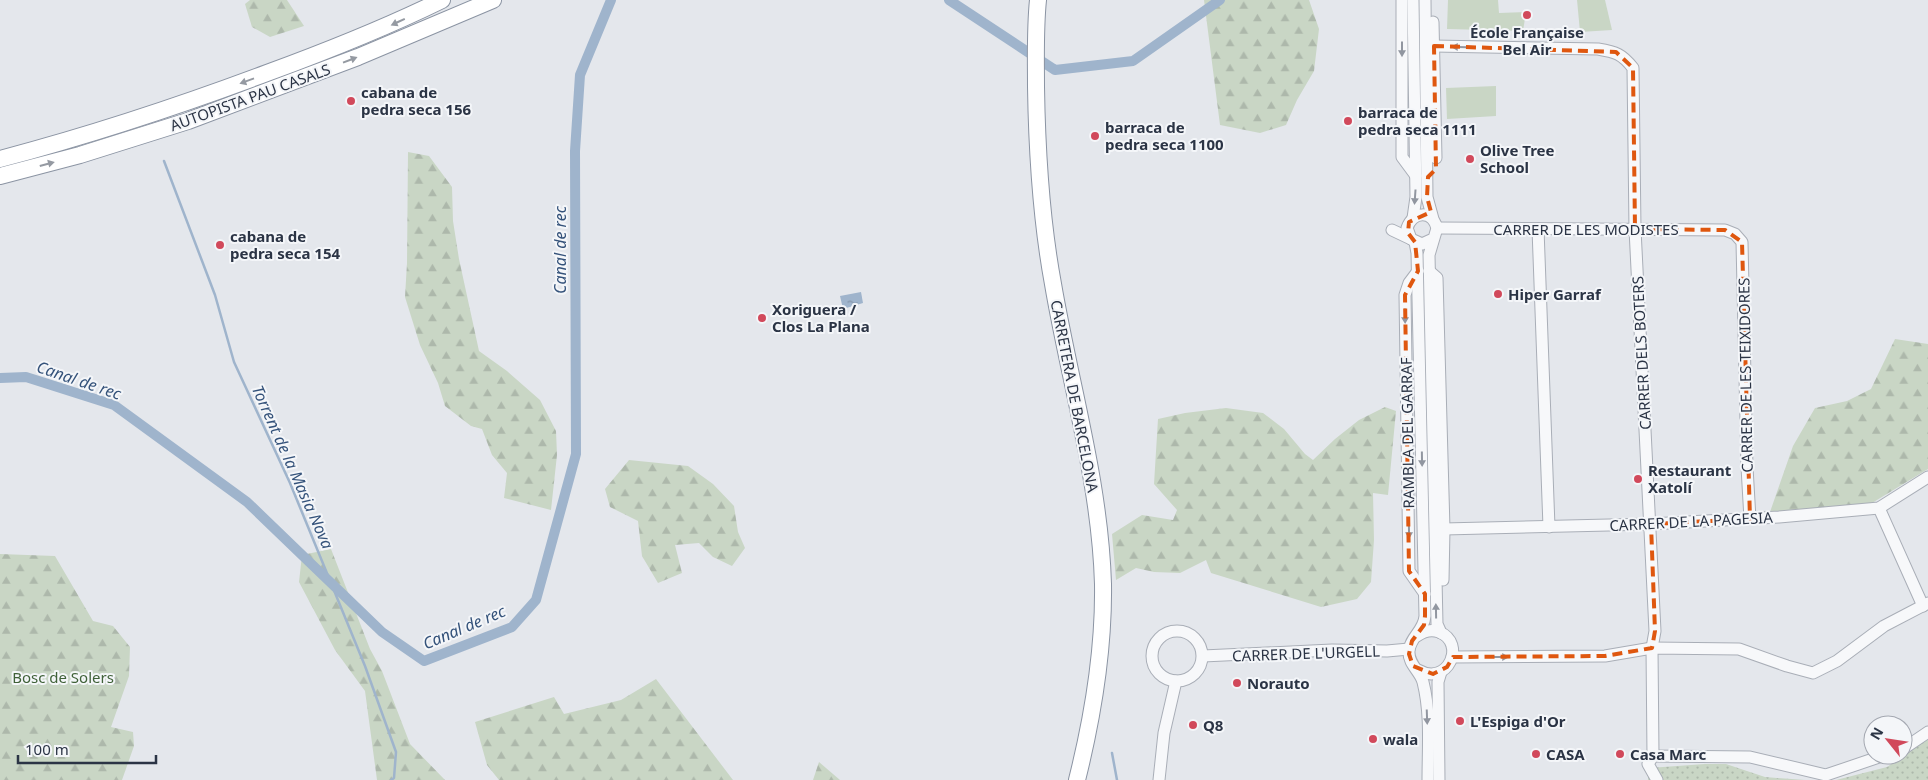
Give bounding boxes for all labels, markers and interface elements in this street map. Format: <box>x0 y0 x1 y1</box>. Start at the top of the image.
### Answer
marker: École Française Bel Air <box>1521 9 1533 21</box>
one-way arrow <box>391 18 405 26</box>
place label: École Française Bel Air <box>1470 22 1584 59</box>
one-way arrow <box>1398 41 1406 57</box>
one-way arrow <box>1450 43 1466 51</box>
one-way arrow <box>343 56 358 64</box>
street label: AUTOPISTA PAU CASALS <box>167 59 333 135</box>
one-way arrow <box>239 77 254 85</box>
place label: cabana de pedra seca 156 <box>361 82 471 119</box>
marker: cabana de pedra seca 156 <box>345 95 357 107</box>
place label: barraca de pedra seca 1111 <box>1358 102 1477 139</box>
marker: barraca de pedra seca 1111 <box>1342 115 1354 127</box>
place label: barraca de pedra seca 1100 <box>1105 117 1224 154</box>
marker: barraca de pedra seca 1100 <box>1089 130 1101 142</box>
place label: Olive Tree School <box>1480 140 1555 177</box>
marker: Olive Tree School <box>1464 153 1476 165</box>
one-way arrow <box>40 160 55 168</box>
one-way arrow <box>1411 190 1419 206</box>
water label: Canal de rec <box>549 205 571 294</box>
street label: CARRER DE LES MODISTES <box>1493 219 1679 239</box>
place label: cabana de pedra seca 154 <box>230 226 340 263</box>
marker: cabana de pedra seca 154 <box>214 239 226 251</box>
street label: CARRER DELS BOTERS <box>1627 276 1655 430</box>
street label: CARRER DE LES TEIXIDORES <box>1733 277 1757 473</box>
place label: Hiper Garraf <box>1508 284 1602 304</box>
marker: Hiper Garraf <box>1492 288 1504 300</box>
street label: CARRETERA DE BARCELONA <box>1047 298 1104 494</box>
place label: Xoriguera / Clos La Plana <box>772 299 870 336</box>
one-way arrow <box>1401 308 1409 324</box>
marker: Xoriguera / Clos La Plana <box>756 312 768 324</box>
water label: Canal de rec <box>34 355 125 405</box>
street label: RAMBLA DEL GARRAF <box>1396 357 1418 509</box>
water label: Torrent de la Masia Nova <box>247 382 339 552</box>
one-way arrow <box>1418 452 1426 468</box>
place label: Restaurant Xatolí <box>1648 460 1732 497</box>
marker: Restaurant Xatolí <box>1632 473 1644 485</box>
street label: CARRER DE LA PAGESIA <box>1609 507 1774 535</box>
one-way arrow <box>1405 523 1413 539</box>
water label: Canal de rec <box>419 599 509 654</box>
one-way arrow <box>1432 603 1440 619</box>
street label: CARRER DE L'URGELL <box>1232 640 1380 666</box>
one-way arrow <box>1493 653 1509 661</box>
park label: Bosc de Solers <box>12 667 114 687</box>
place label: Norauto <box>1247 673 1310 693</box>
marker: Norauto <box>1231 677 1243 689</box>
one-way arrow <box>1424 709 1432 725</box>
place label: L'Espiga d'Or <box>1470 711 1566 731</box>
place label: Q8 <box>1203 715 1224 735</box>
marker: L'Espiga d'Or <box>1454 715 1466 727</box>
north arrow <box>1863 715 1913 765</box>
marker: Q8 <box>1187 719 1199 731</box>
text: N <box>1865 724 1887 743</box>
place label: wala <box>1383 729 1418 749</box>
scale bar <box>18 732 155 764</box>
marker: wala <box>1367 733 1379 745</box>
text: 100 m <box>25 739 69 759</box>
place label: CASA <box>1546 744 1585 764</box>
place label: Casa Marc <box>1630 744 1707 764</box>
marker: CASA <box>1530 748 1542 760</box>
marker: Casa Marc <box>1614 748 1626 760</box>

